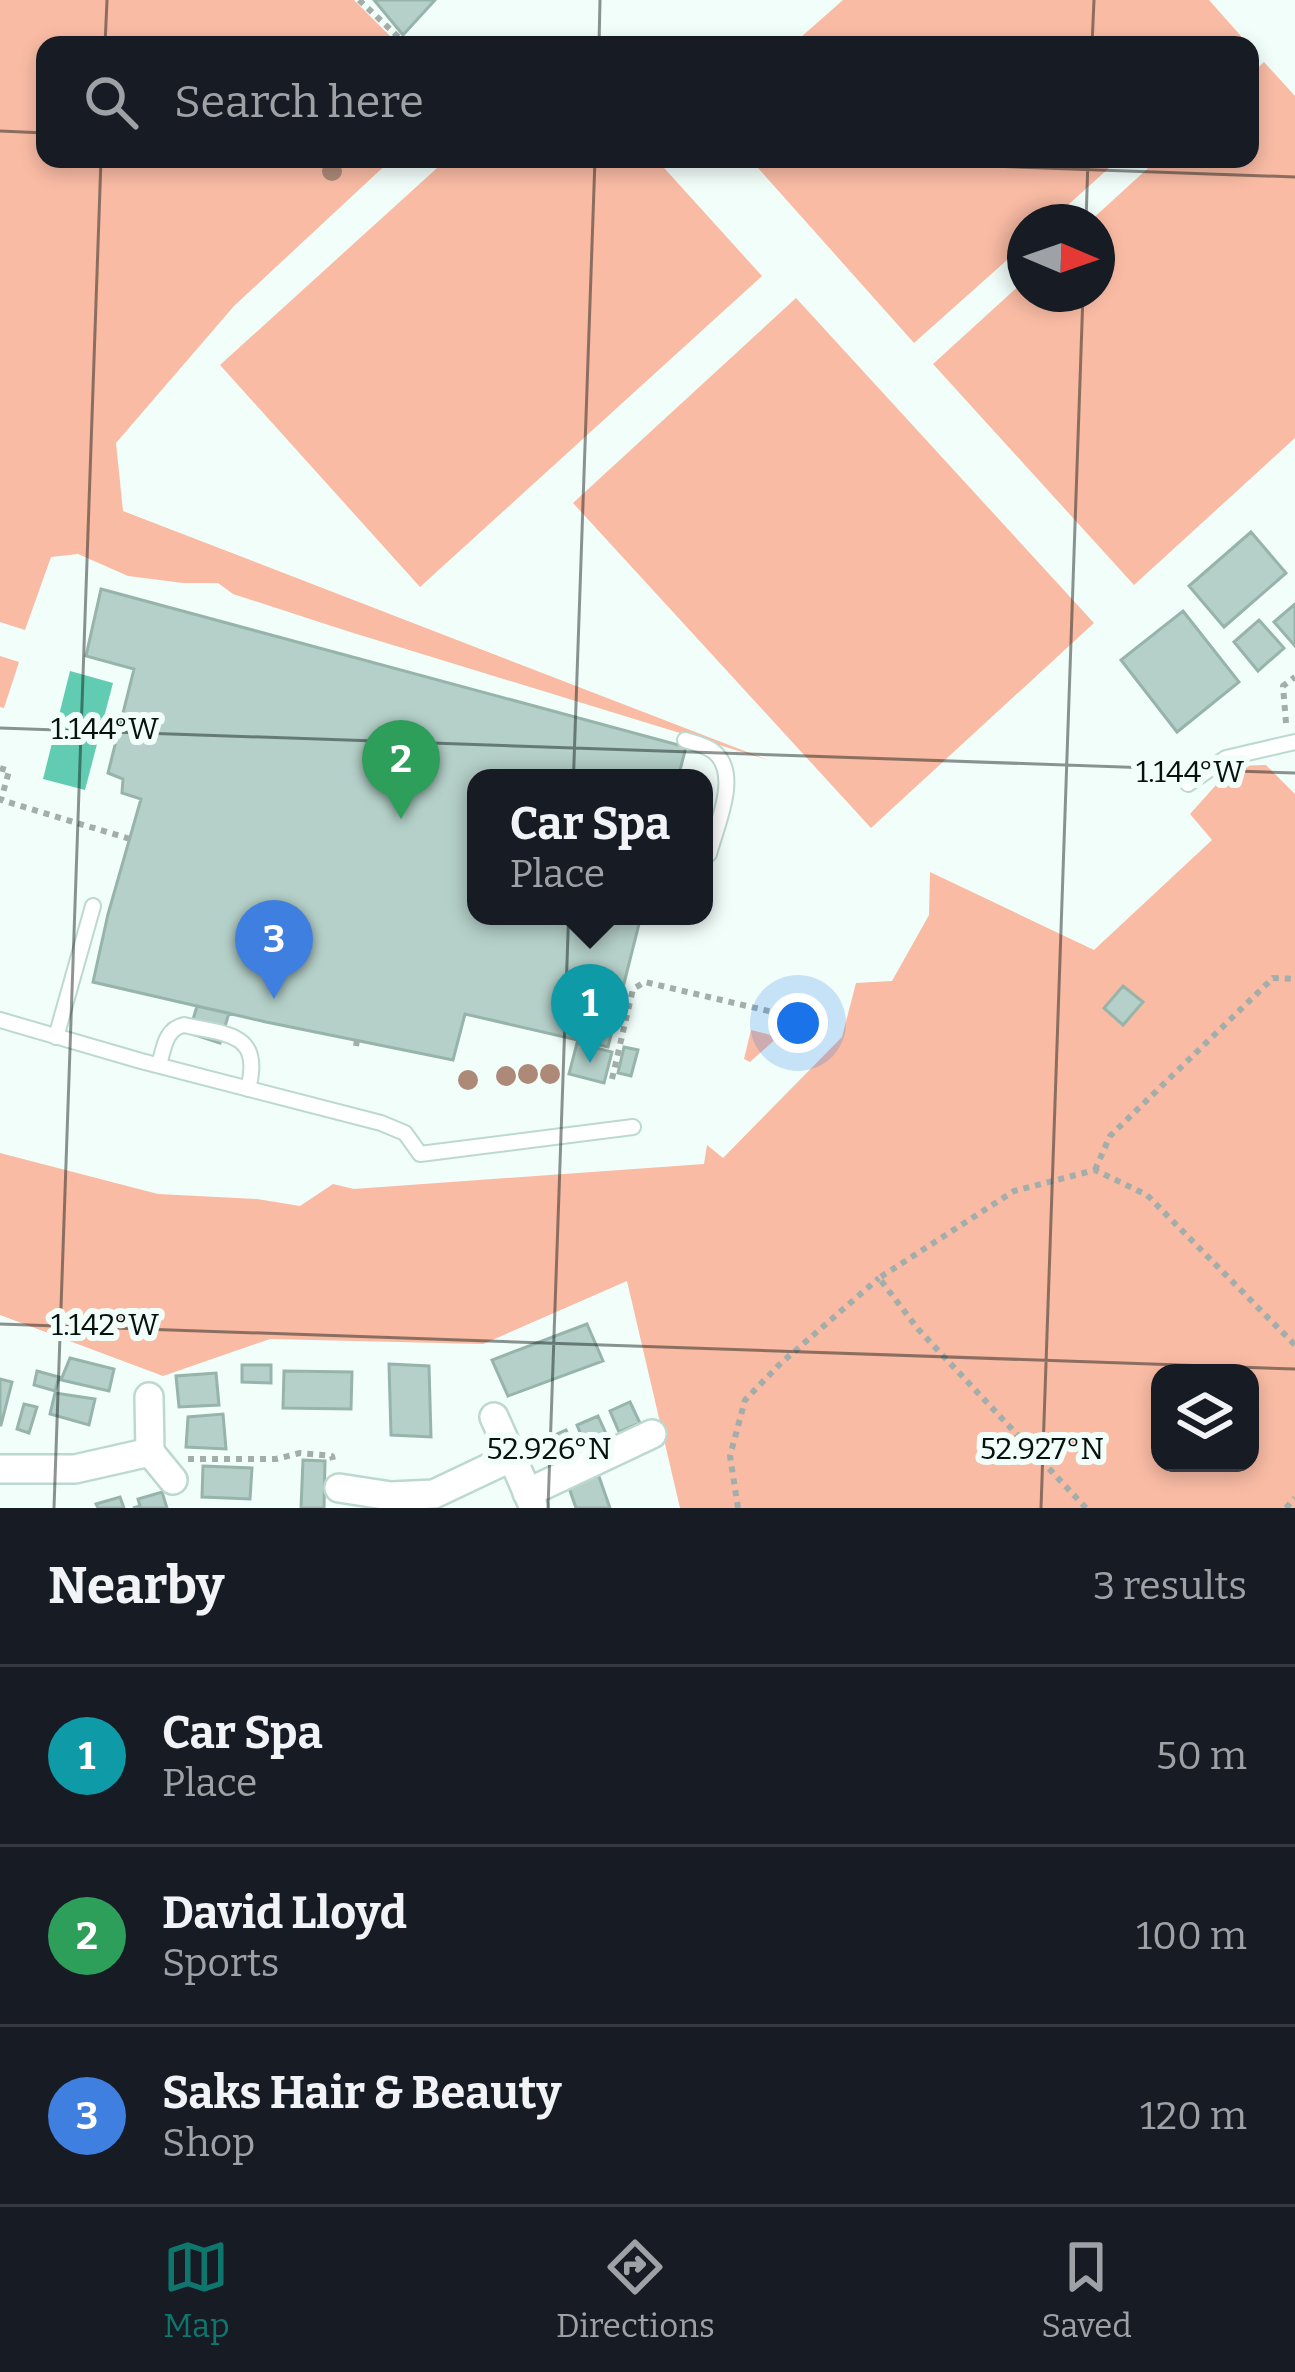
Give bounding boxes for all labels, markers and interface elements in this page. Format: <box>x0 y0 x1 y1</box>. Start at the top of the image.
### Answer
search box <box>36 36 1259 168</box>
icon: search <box>78 69 144 135</box>
text: Search here <box>174 75 424 129</box>
north arrow <box>1007 204 1115 312</box>
text: 1.144°W <box>51 711 159 747</box>
pin: 2 <box>362 720 440 819</box>
text: 1.144°W <box>1136 754 1244 790</box>
popup <box>467 769 713 925</box>
text: Car Spa <box>510 797 670 851</box>
text: Place <box>510 851 605 897</box>
pin: 3 <box>235 900 313 999</box>
pin: 1 <box>551 964 629 1063</box>
your location <box>768 993 828 1053</box>
text: 1.142°W <box>51 1307 159 1343</box>
map controls <box>1151 1364 1259 1472</box>
button: layers <box>1151 1364 1259 1472</box>
text: 52.926°N <box>486 1431 612 1467</box>
text: 52.927°N <box>980 1431 1104 1467</box>
text: Nearby <box>48 1555 224 1617</box>
text: 3 results <box>1093 1563 1247 1609</box>
text: Car Spa <box>162 1706 323 1760</box>
text: 1 <box>79 1733 95 1779</box>
text: 50 m <box>1156 1733 1247 1779</box>
text: Place <box>162 1760 257 1806</box>
text: David Lloyd <box>162 1886 407 1940</box>
text: 2 <box>76 1913 98 1959</box>
text: 100 m <box>1136 1913 1247 1959</box>
text: Sports <box>162 1940 279 1986</box>
text: Saks Hair & Beauty <box>162 2066 561 2120</box>
text: 3 <box>76 2093 98 2139</box>
text: 120 m <box>1140 2093 1247 2139</box>
text: Shop <box>162 2120 255 2166</box>
tab: Map <box>163 2234 230 2346</box>
tab: Directions <box>556 2234 715 2346</box>
tab: Saved <box>1041 2234 1132 2346</box>

